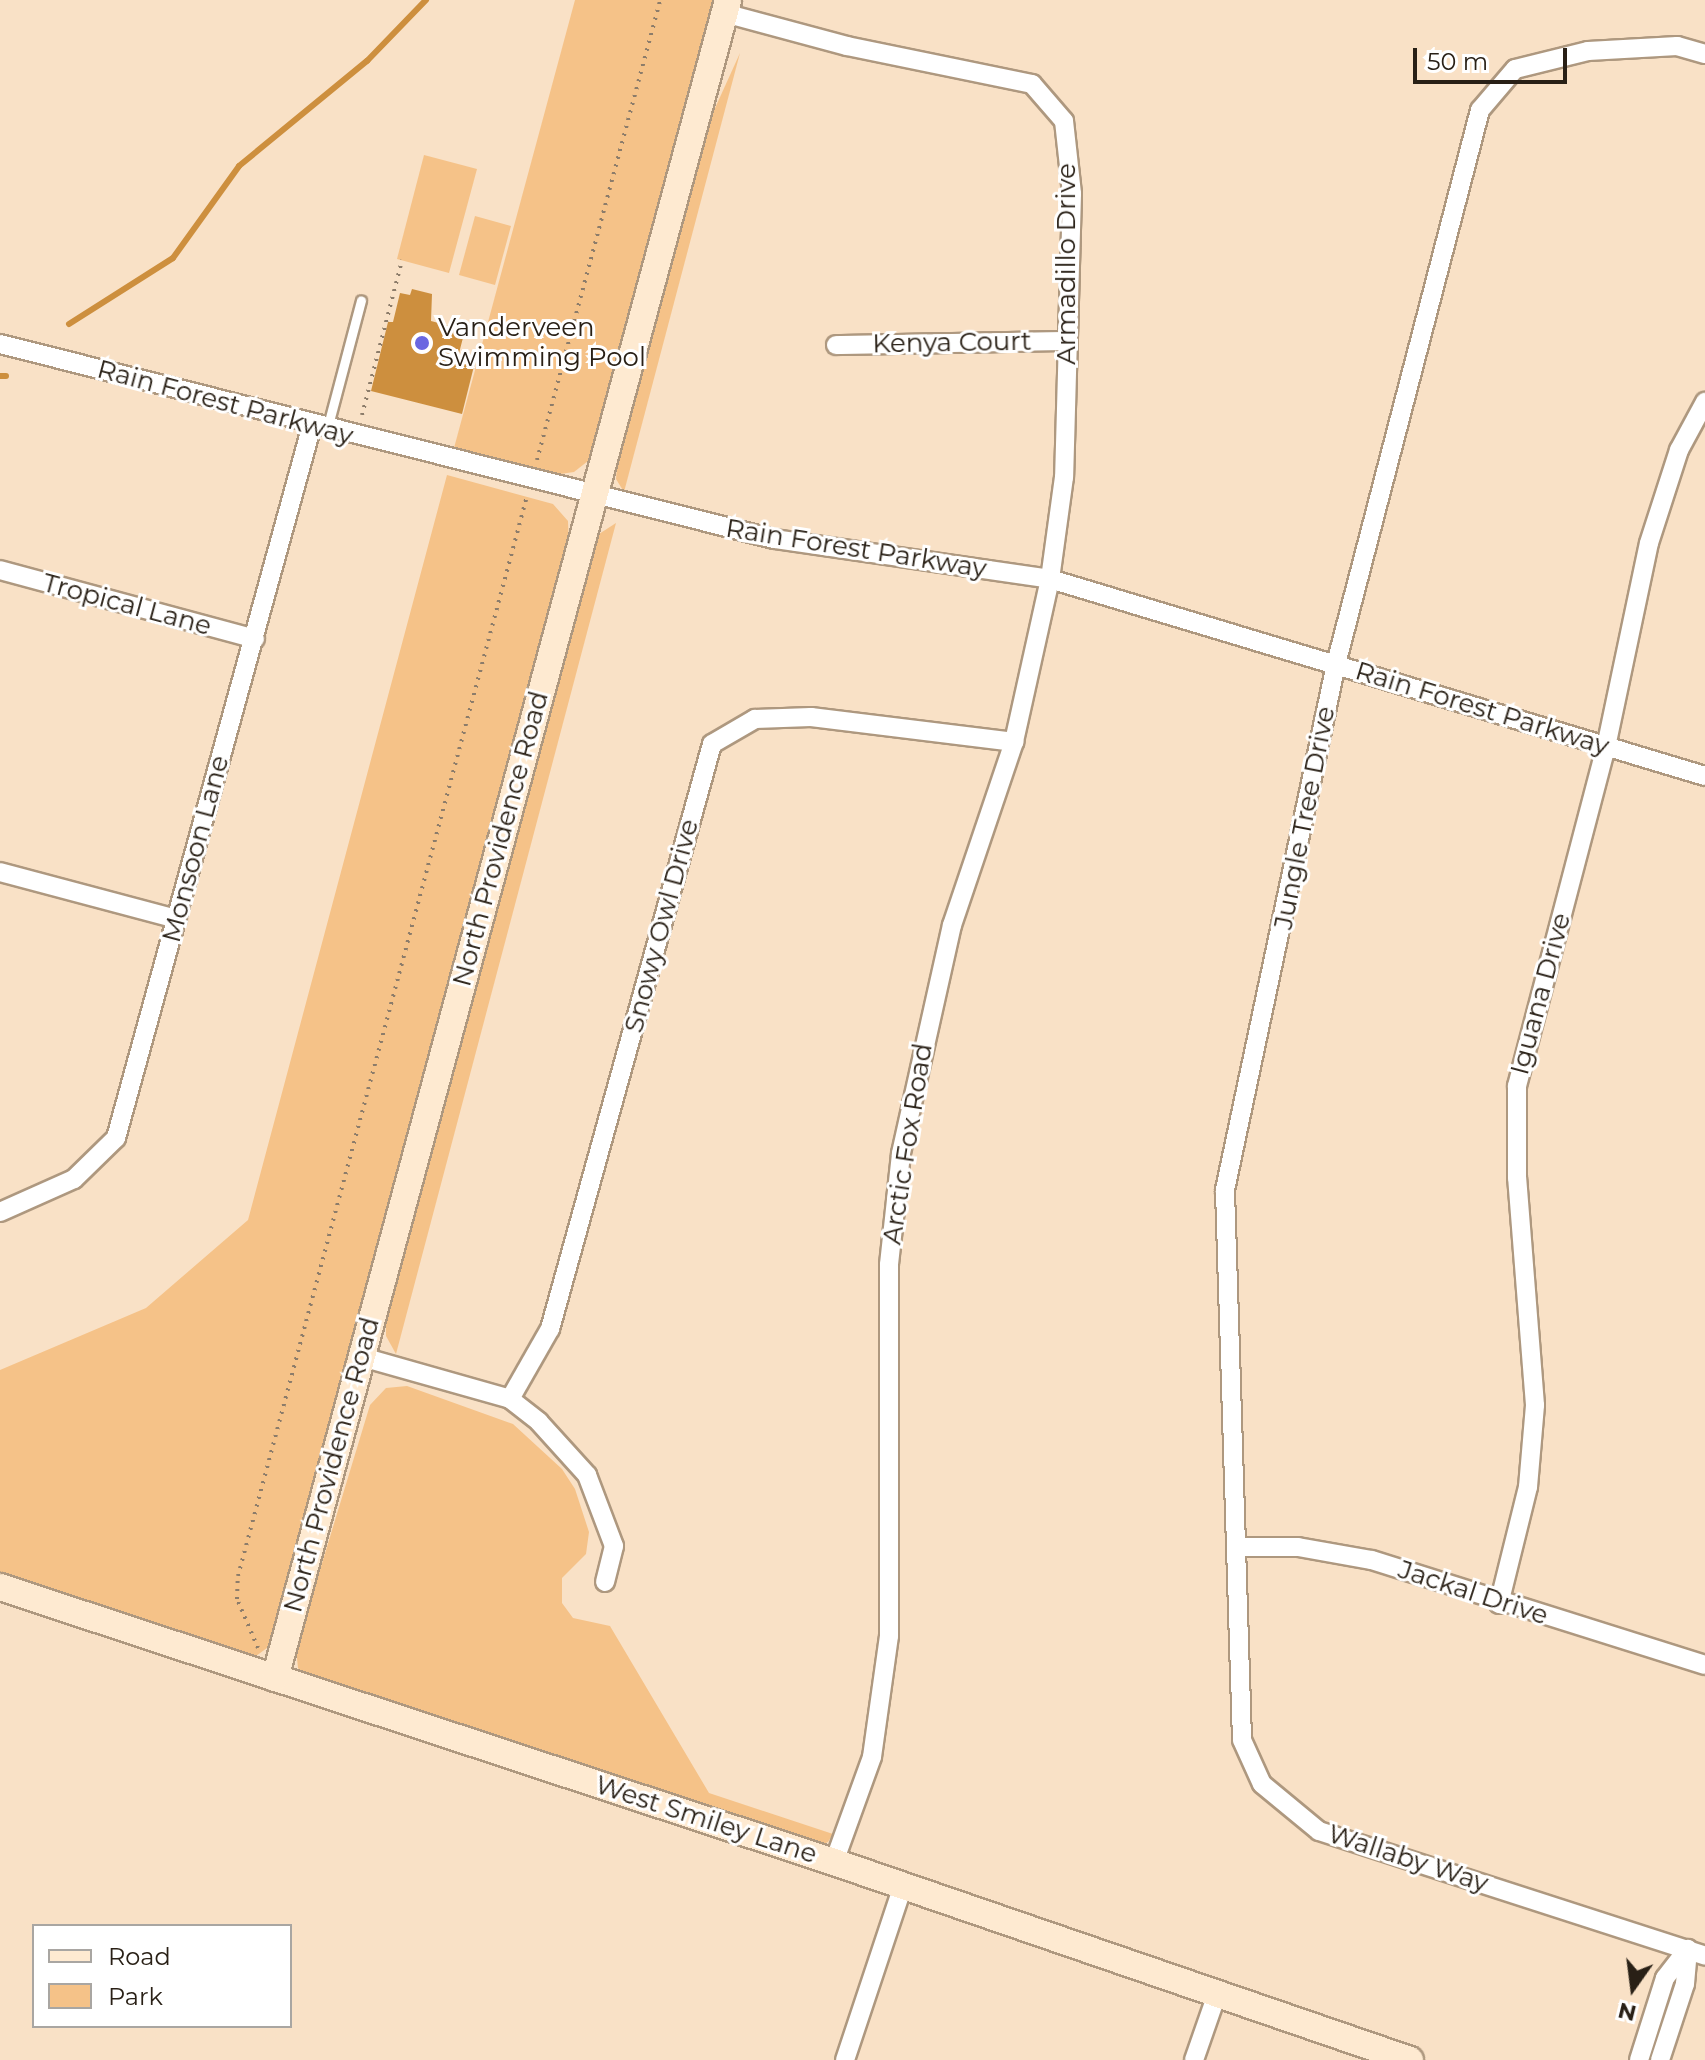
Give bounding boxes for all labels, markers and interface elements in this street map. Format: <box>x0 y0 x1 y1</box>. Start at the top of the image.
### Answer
scale bar <box>1417 32 1571 82</box>
text: 50 m <box>1427 47 1488 76</box>
street label: Armadillo Drive <box>1051 163 1083 365</box>
place label: Vanderveen Swimming Pool <box>438 312 646 374</box>
street label: Kenya Court <box>872 326 1032 360</box>
marker: Vanderveen Swimming Pool <box>413 334 431 352</box>
street label: Rain Forest Parkway <box>94 354 356 452</box>
street label: Rain Forest Parkway <box>723 513 989 585</box>
street label: Tropical Lane <box>39 568 215 642</box>
street label: Rain Forest Parkway <box>1351 656 1613 762</box>
street label: North Providence Road <box>447 688 555 990</box>
street label: Jungle Tree Drive <box>1268 704 1342 932</box>
street label: Monsoon Lane <box>156 752 236 946</box>
street label: Snowy Owl Drive <box>619 816 705 1036</box>
street label: Iguana Drive <box>1504 910 1578 1078</box>
street label: Arctic Fox Road <box>877 1041 939 1247</box>
street label: North Providence Road <box>278 1314 386 1616</box>
street label: Jackal Drive <box>1394 1554 1552 1632</box>
street label: West Smiley Lane <box>591 1769 821 1871</box>
street label: Wallaby Way <box>1324 1818 1492 1900</box>
legend <box>32 1924 292 2028</box>
text: Road <box>108 1942 171 1971</box>
north arrow <box>1593 1948 1673 2028</box>
text: Park <box>108 1982 163 2011</box>
text: N <box>1615 1997 1639 2027</box>

